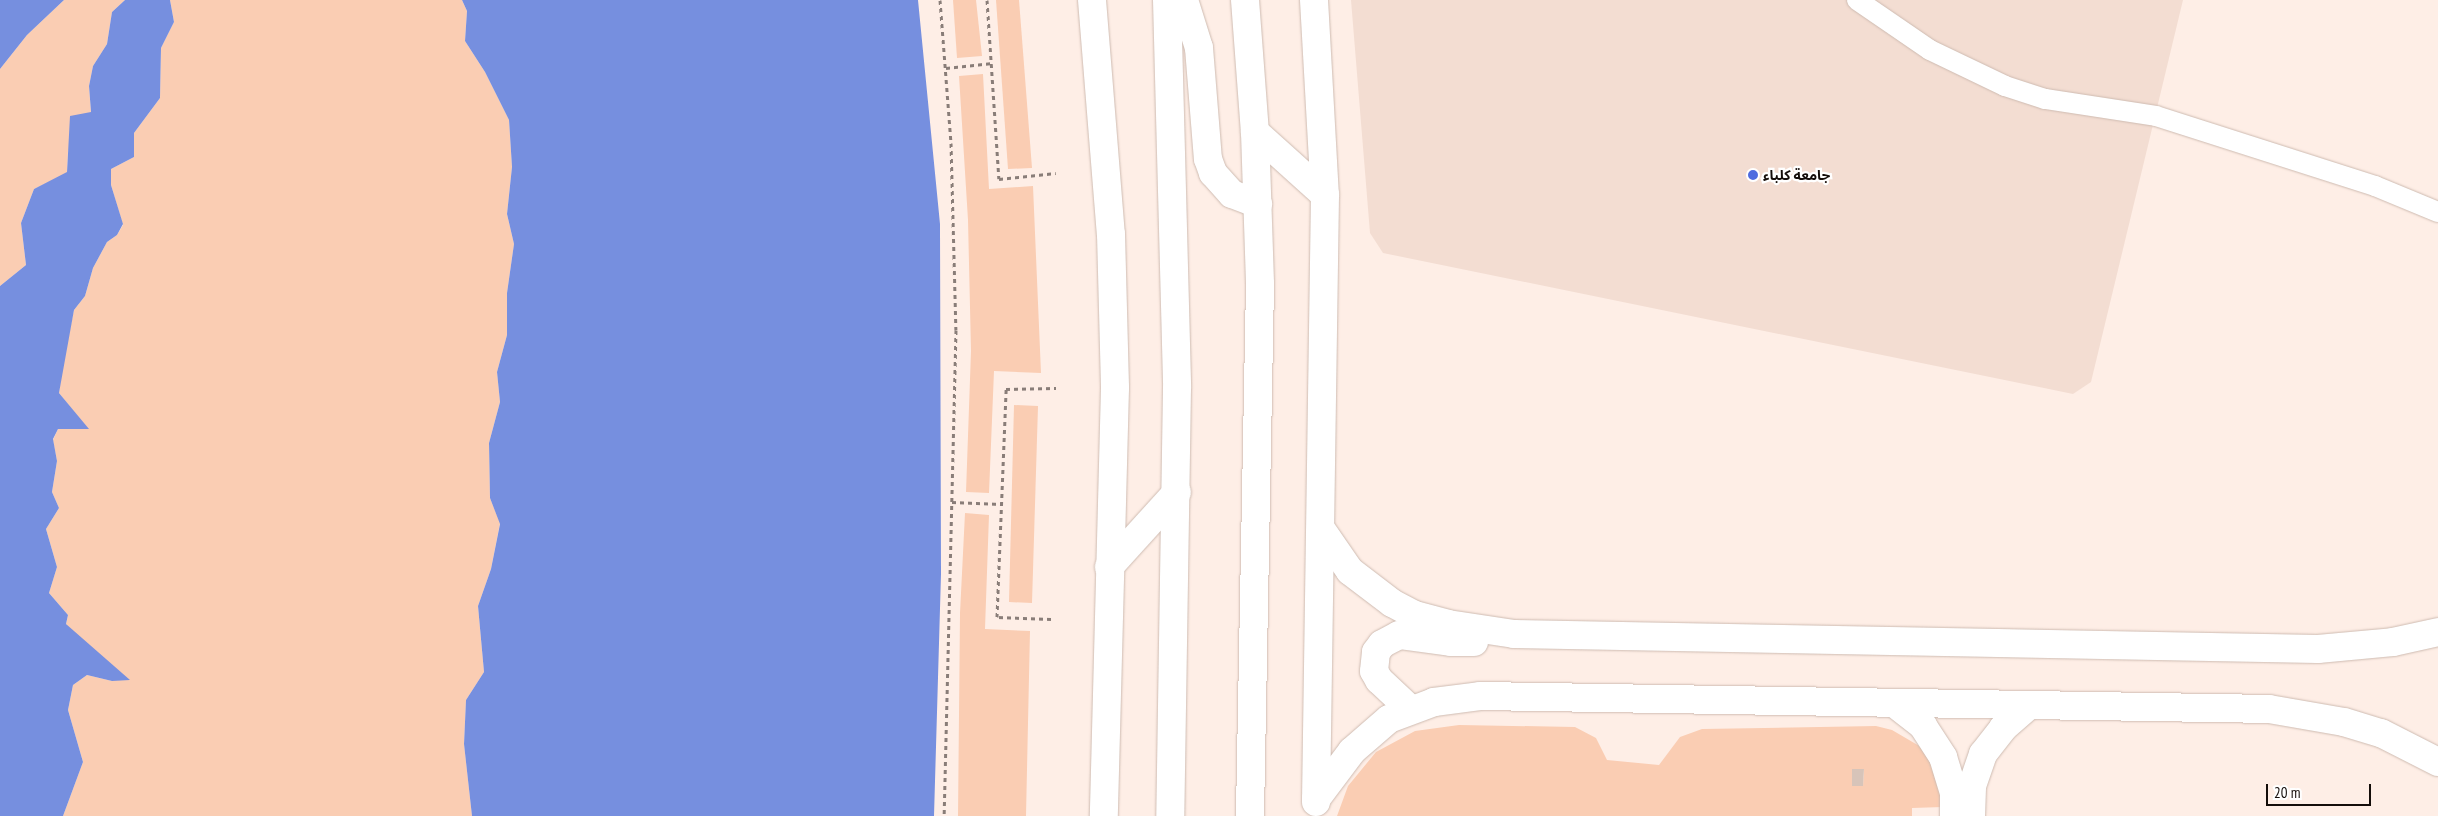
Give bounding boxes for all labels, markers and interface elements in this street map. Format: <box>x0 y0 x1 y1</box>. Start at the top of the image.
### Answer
place label: جامعة كلباء <box>1763 167 1830 183</box>
marker: جامعة كلباء <box>1747 169 1759 181</box>
scale bar <box>2268 774 2373 806</box>
text: 20 m <box>2274 783 2300 802</box>

